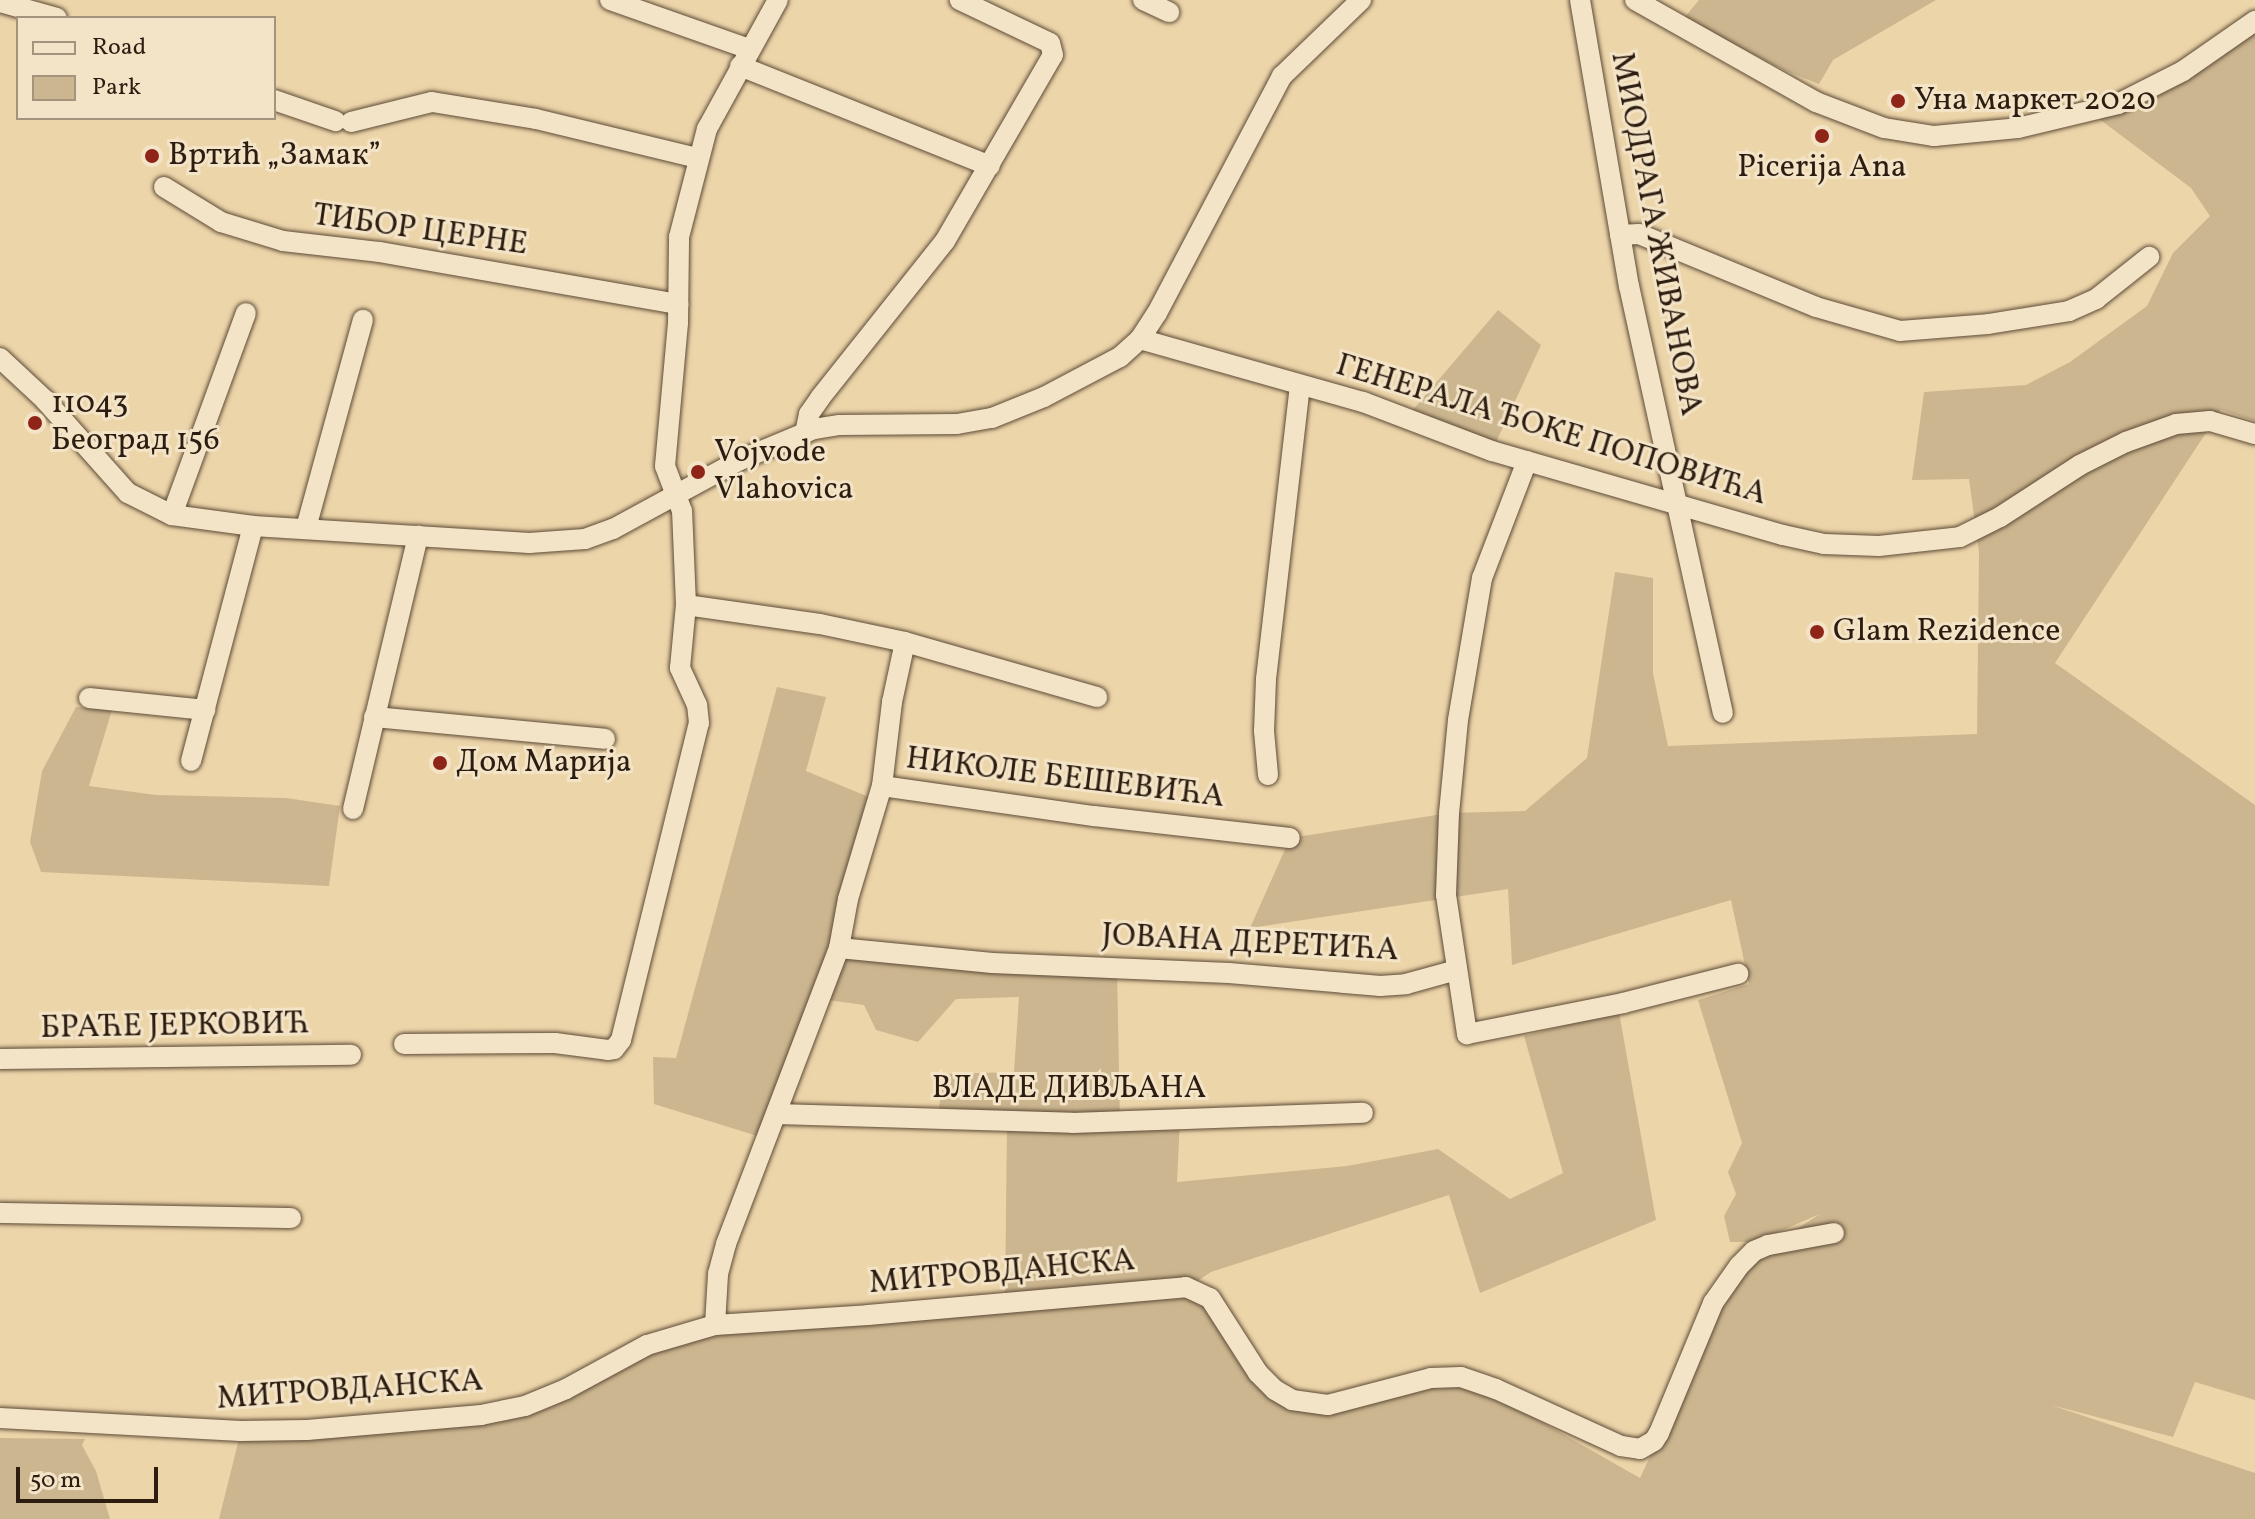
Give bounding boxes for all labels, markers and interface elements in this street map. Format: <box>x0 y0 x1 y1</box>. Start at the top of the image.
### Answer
legend <box>16 16 276 120</box>
text: Road <box>92 31 146 65</box>
street label: МИОДРАГА ЖИВАНОВА <box>1601 49 1709 419</box>
text: Park <box>92 71 141 105</box>
place label: Уна маркет 2020 <box>1914 82 2156 120</box>
marker: Уна маркет 2020 <box>1889 92 1907 110</box>
marker: Picerija Ana <box>1813 127 1831 145</box>
place label: Вртић „Замак” <box>168 137 381 175</box>
marker: Вртић „Замак” <box>143 147 161 165</box>
place label: Picerija Ana <box>1737 149 1907 187</box>
street label: ТИБОР ЦЕРНЕ <box>310 197 530 265</box>
street label: ГЕНЕРАЛА ЂОКЕ ПОПОВИЋА <box>1330 347 1772 515</box>
place label: 11043 Београд 156 <box>51 386 220 461</box>
marker: 11043 Београд 156 <box>26 414 44 432</box>
place label: Vojvode Vlahovica <box>714 435 854 510</box>
marker: Vojvode Vlahovica <box>689 463 707 481</box>
place label: Glam Rezidence <box>1833 613 2060 651</box>
marker: Glam Rezidence <box>1808 623 1826 641</box>
street label: НИКОЛЕ БЕШЕВИЋА <box>904 740 1226 818</box>
place label: Дом Марија <box>456 744 632 782</box>
marker: Дом Марија <box>431 754 449 772</box>
street label: ЈОВАНА ДЕРЕТИЋА <box>1101 917 1399 971</box>
street label: БРАЋЕ ЈЕРКОВИЋ <box>40 1005 310 1049</box>
street label: ВЛАДЕ ДИВЉАНА <box>932 1070 1206 1108</box>
street label: МИТРОВДАНСКА <box>867 1242 1137 1304</box>
street label: МИТРОВДАНСКА <box>216 1363 484 1419</box>
scale bar <box>20 1451 162 1501</box>
text: 50 m <box>30 1464 82 1498</box>

